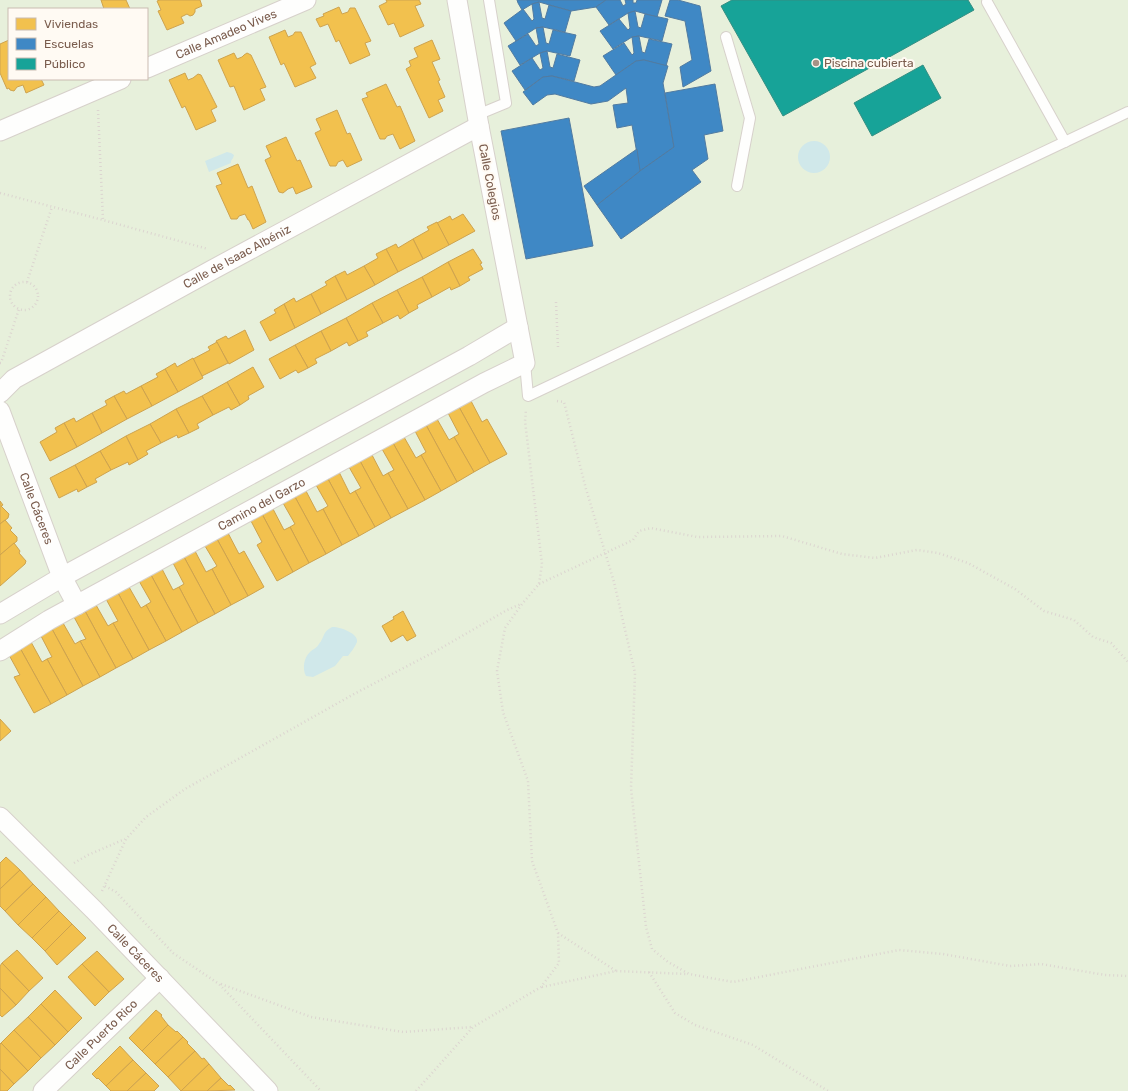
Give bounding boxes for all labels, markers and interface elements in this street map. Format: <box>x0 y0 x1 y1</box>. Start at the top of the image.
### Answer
street label: Calle Amadeo Vives <box>173 6 279 62</box>
legend <box>8 8 148 80</box>
text: Viviendas <box>44 17 98 31</box>
text: Escuelas <box>44 37 94 51</box>
place label: Piscina cubierta <box>824 56 914 70</box>
text: Público <box>44 57 86 71</box>
marker: Piscina cubierta <box>811 58 821 68</box>
street label: Calle Colegios <box>476 143 504 221</box>
street label: Calle de Isaac Albéniz <box>181 222 293 291</box>
street label: Calle Cáceres <box>17 471 56 546</box>
street label: Camino del Garzo <box>215 475 308 534</box>
street label: Calle Cáceres <box>104 921 167 985</box>
street label: Calle Puerto Rico <box>62 997 140 1073</box>

